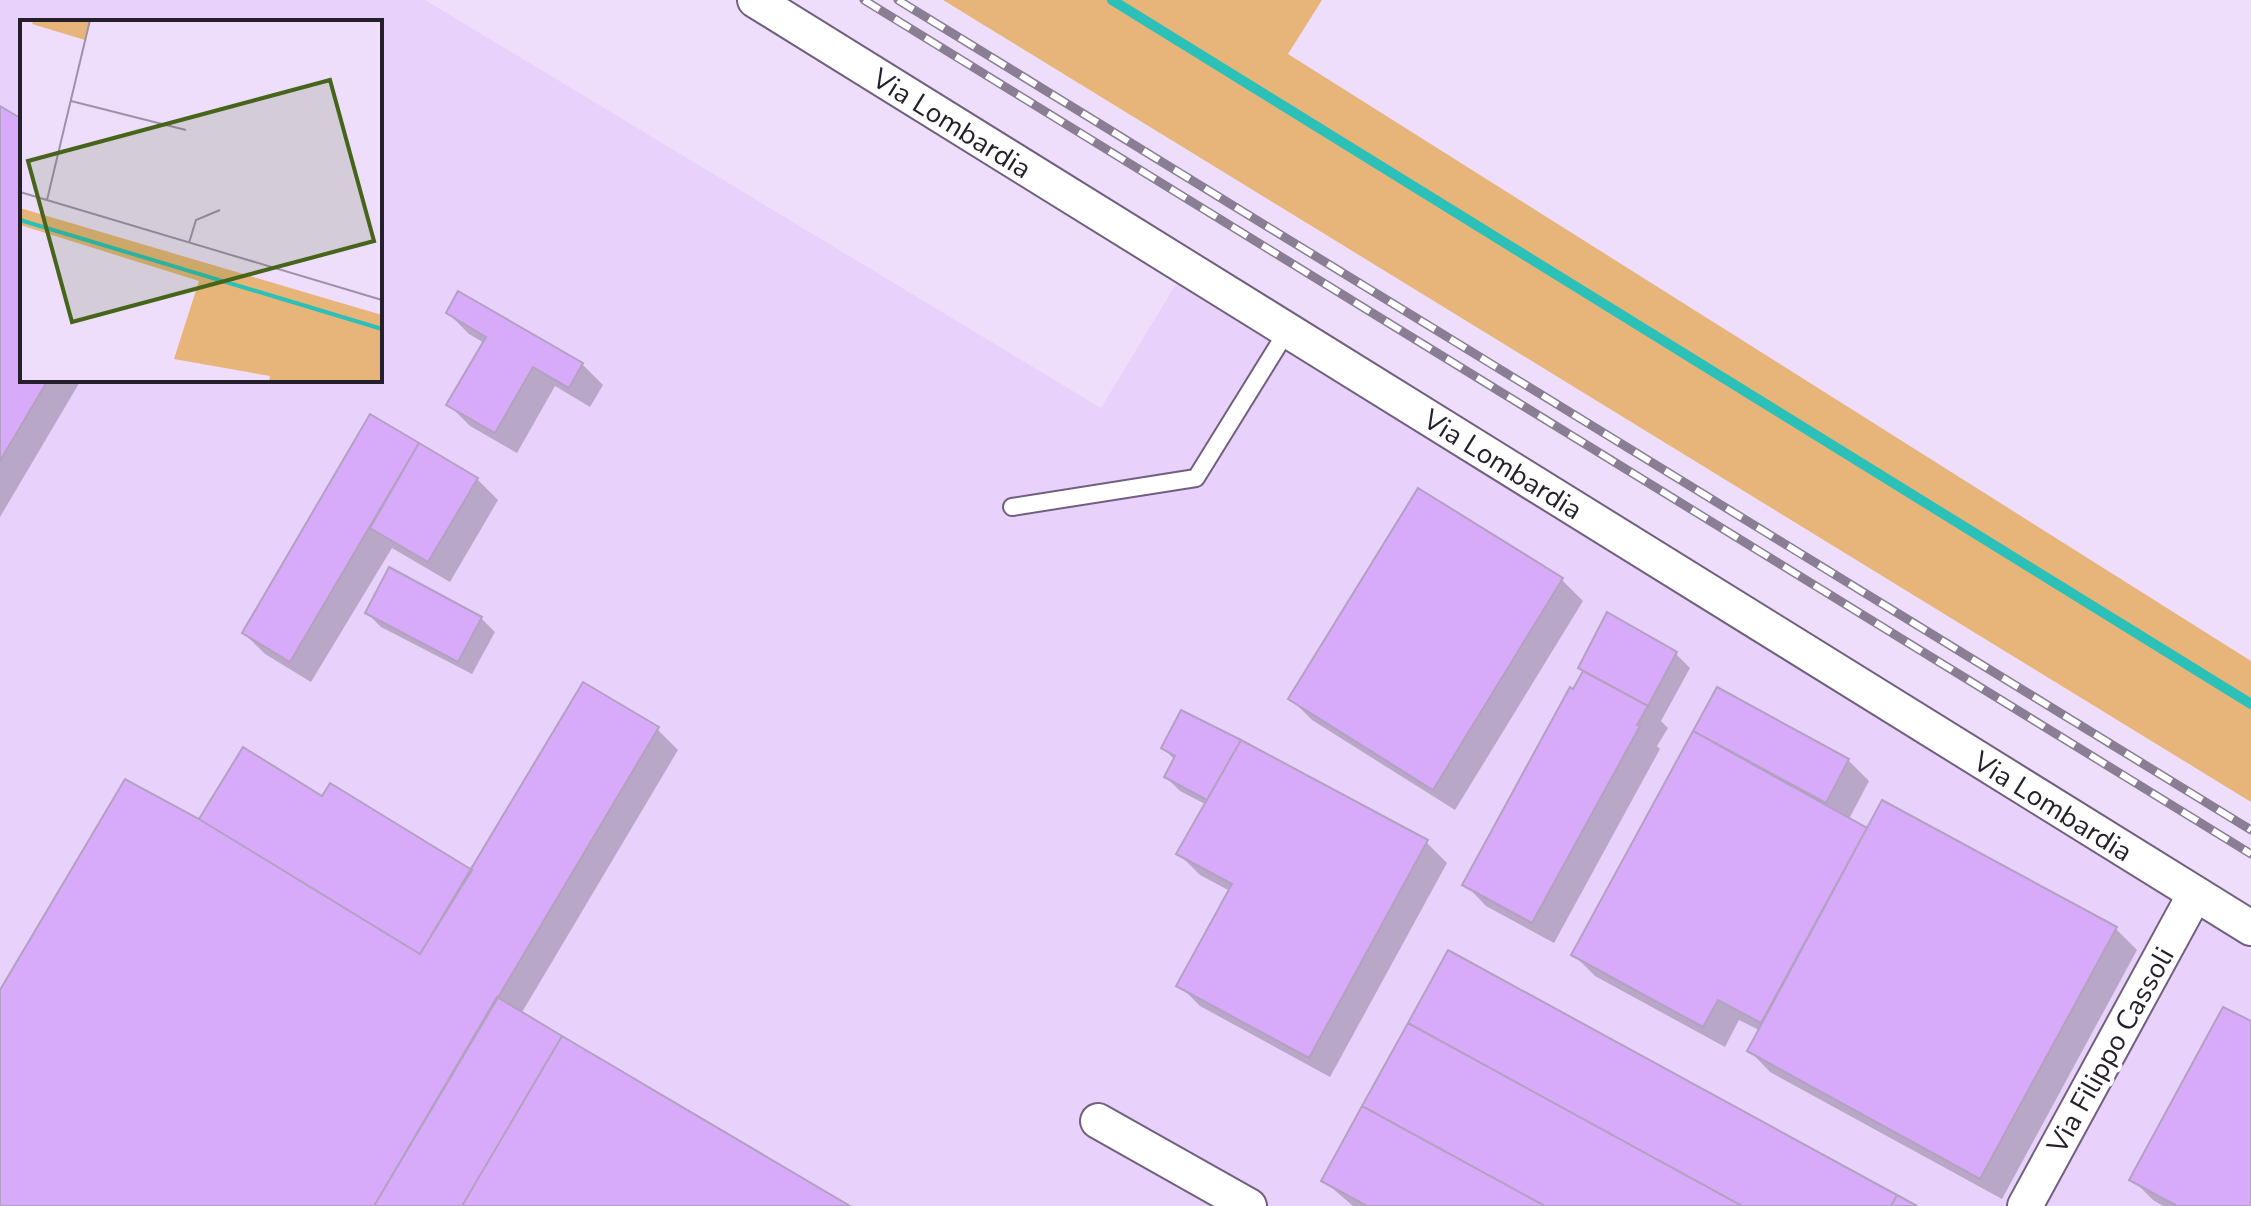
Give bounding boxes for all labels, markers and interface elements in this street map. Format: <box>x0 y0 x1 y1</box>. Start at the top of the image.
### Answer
inset map <box>20 20 382 382</box>
street label: Via Lombardia <box>864 59 1038 188</box>
street label: Via Lombardia <box>1415 400 1589 529</box>
street label: Via Lombardia <box>1965 742 2139 871</box>
street label: Via Filippo Cassoli <box>2038 941 2183 1161</box>

